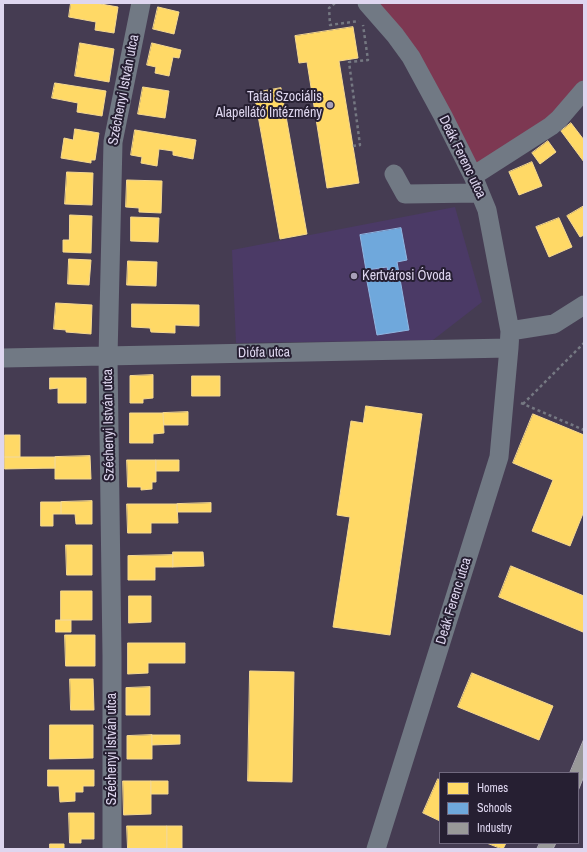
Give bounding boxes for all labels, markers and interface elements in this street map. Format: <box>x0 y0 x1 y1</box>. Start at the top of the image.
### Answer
street label: Széchenyi István utca <box>105 33 143 147</box>
place label: Tatai Szociális Alapellátó Intézmény <box>215 89 322 122</box>
marker: Tatai Szociális Alapellátó Intézmény <box>325 100 335 110</box>
street label: Deák Ferenc utca <box>435 113 489 201</box>
place label: Kertvárosi Óvoda <box>362 268 451 284</box>
marker: Kertvárosi Óvoda <box>349 271 359 281</box>
street label: Diófa utca <box>238 344 290 362</box>
street label: Széchenyi István utca <box>100 369 118 481</box>
street label: Deák Ferenc utca <box>433 555 475 647</box>
street label: Széchenyi István utca <box>104 693 120 805</box>
legend <box>439 772 579 844</box>
text: Homes <box>477 780 508 796</box>
text: Schools <box>477 800 512 816</box>
text: Industry <box>477 820 512 836</box>

